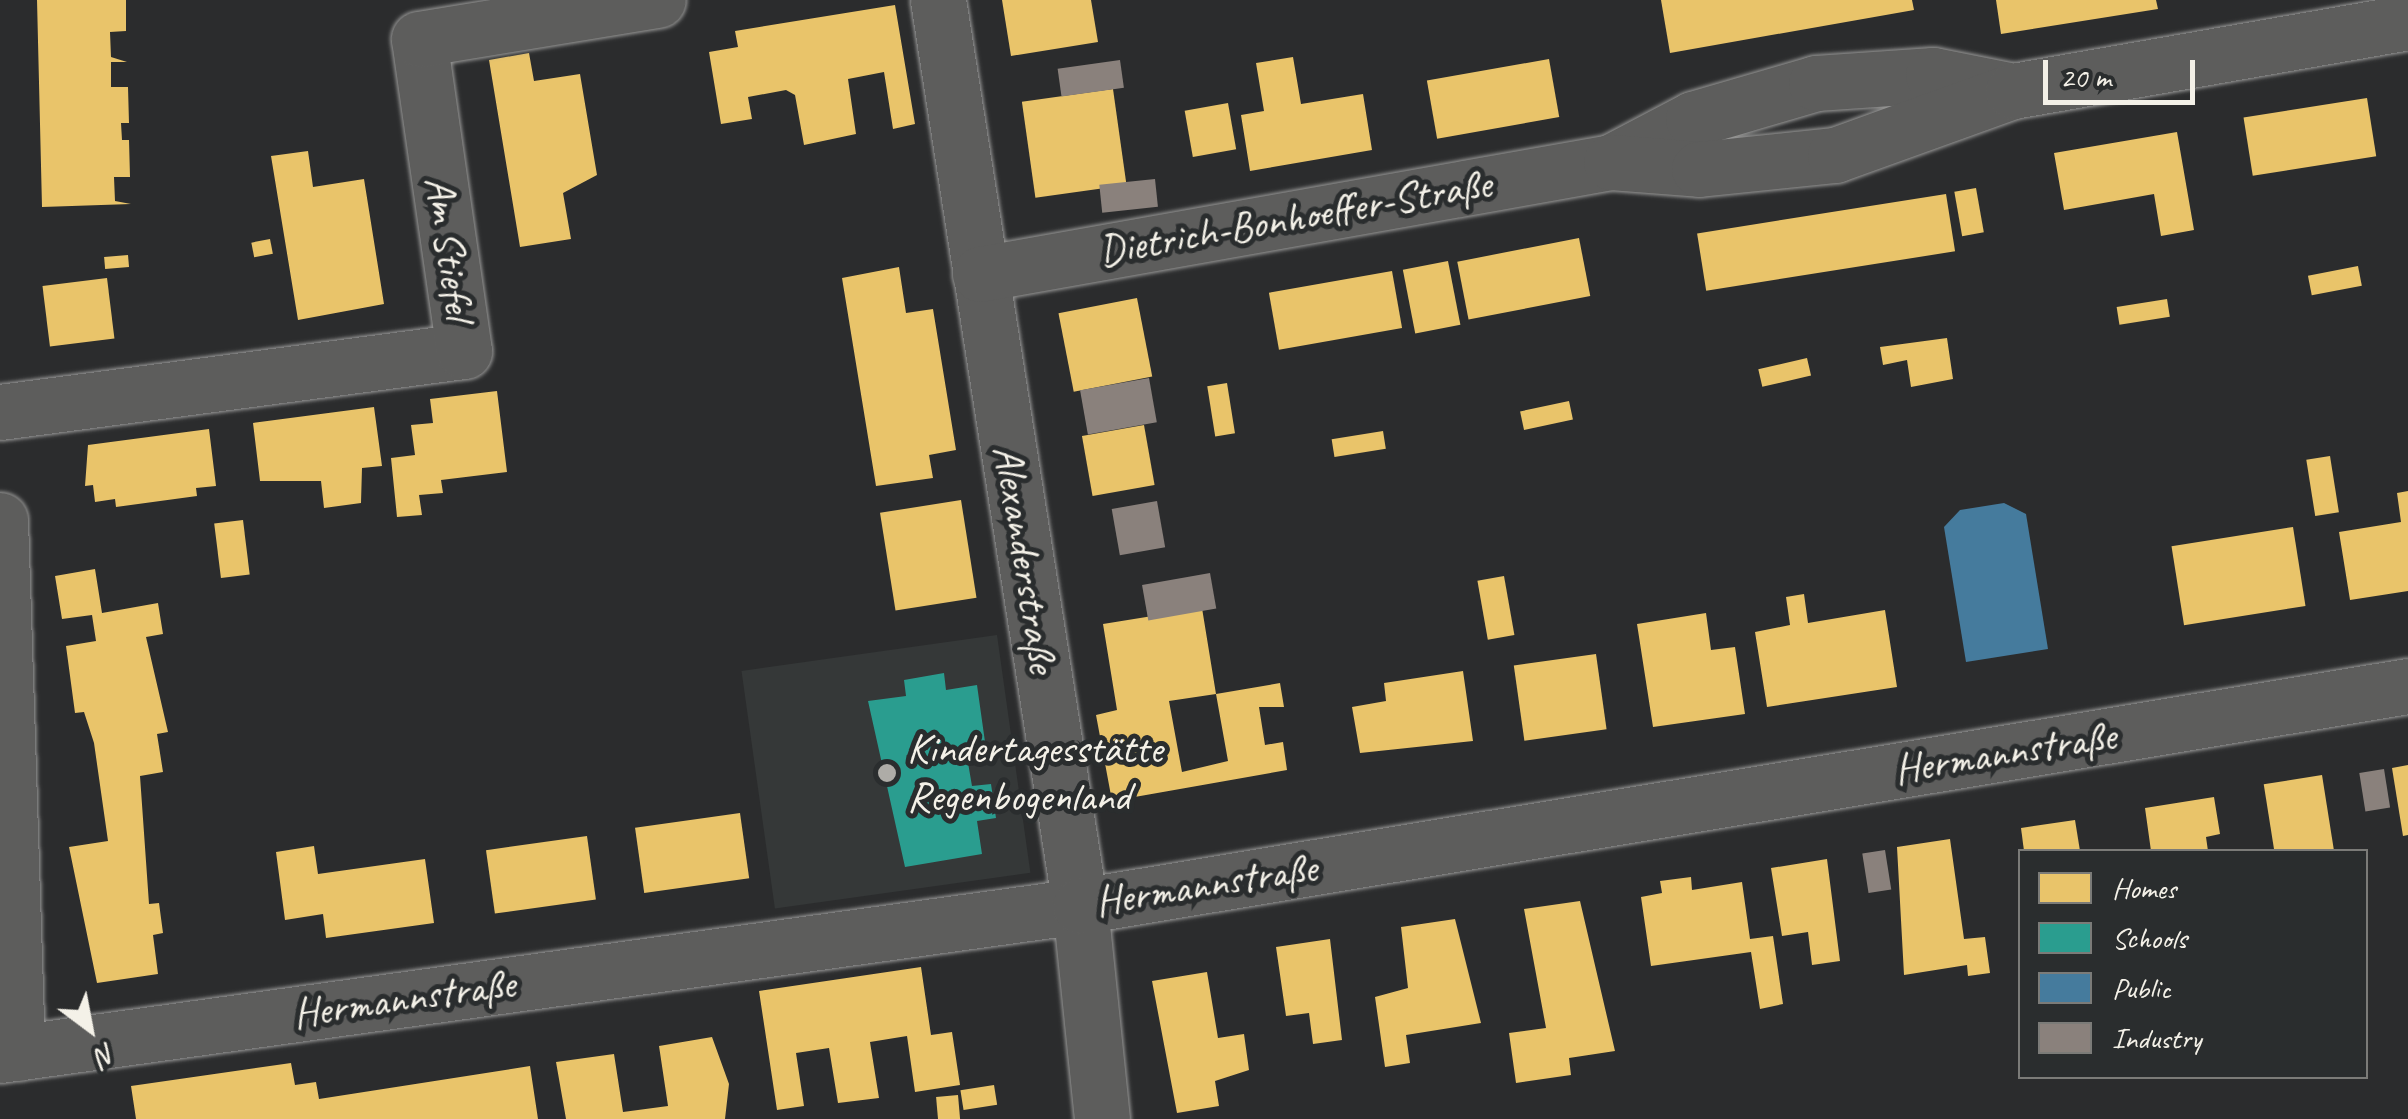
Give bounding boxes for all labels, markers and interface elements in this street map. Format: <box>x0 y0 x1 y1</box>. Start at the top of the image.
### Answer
scale bar <box>2048 40 2200 102</box>
text: 20 m <box>2060 58 2111 96</box>
street label: Dietrich-Bonhoeffer-Straße <box>1095 159 1495 277</box>
street label: Am Stiefel <box>414 173 484 323</box>
street label: Alexanderstraße <box>982 442 1068 676</box>
street label: Hermannstraße <box>1891 711 2119 795</box>
place label: Kindertagesstätte Regenbogenland <box>907 724 1162 822</box>
marker: Kindertagesstätte Regenbogenland <box>876 762 898 784</box>
street label: Hermannstraße <box>1092 843 1320 927</box>
legend <box>2018 849 2368 1079</box>
text: Homes <box>2112 869 2176 907</box>
text: Schools <box>2112 919 2187 957</box>
street label: Hermannstraße <box>290 958 518 1040</box>
text: Public <box>2112 969 2171 1007</box>
north arrow <box>40 979 140 1079</box>
text: Industry <box>2112 1019 2201 1057</box>
text: N <box>90 1035 123 1074</box>

